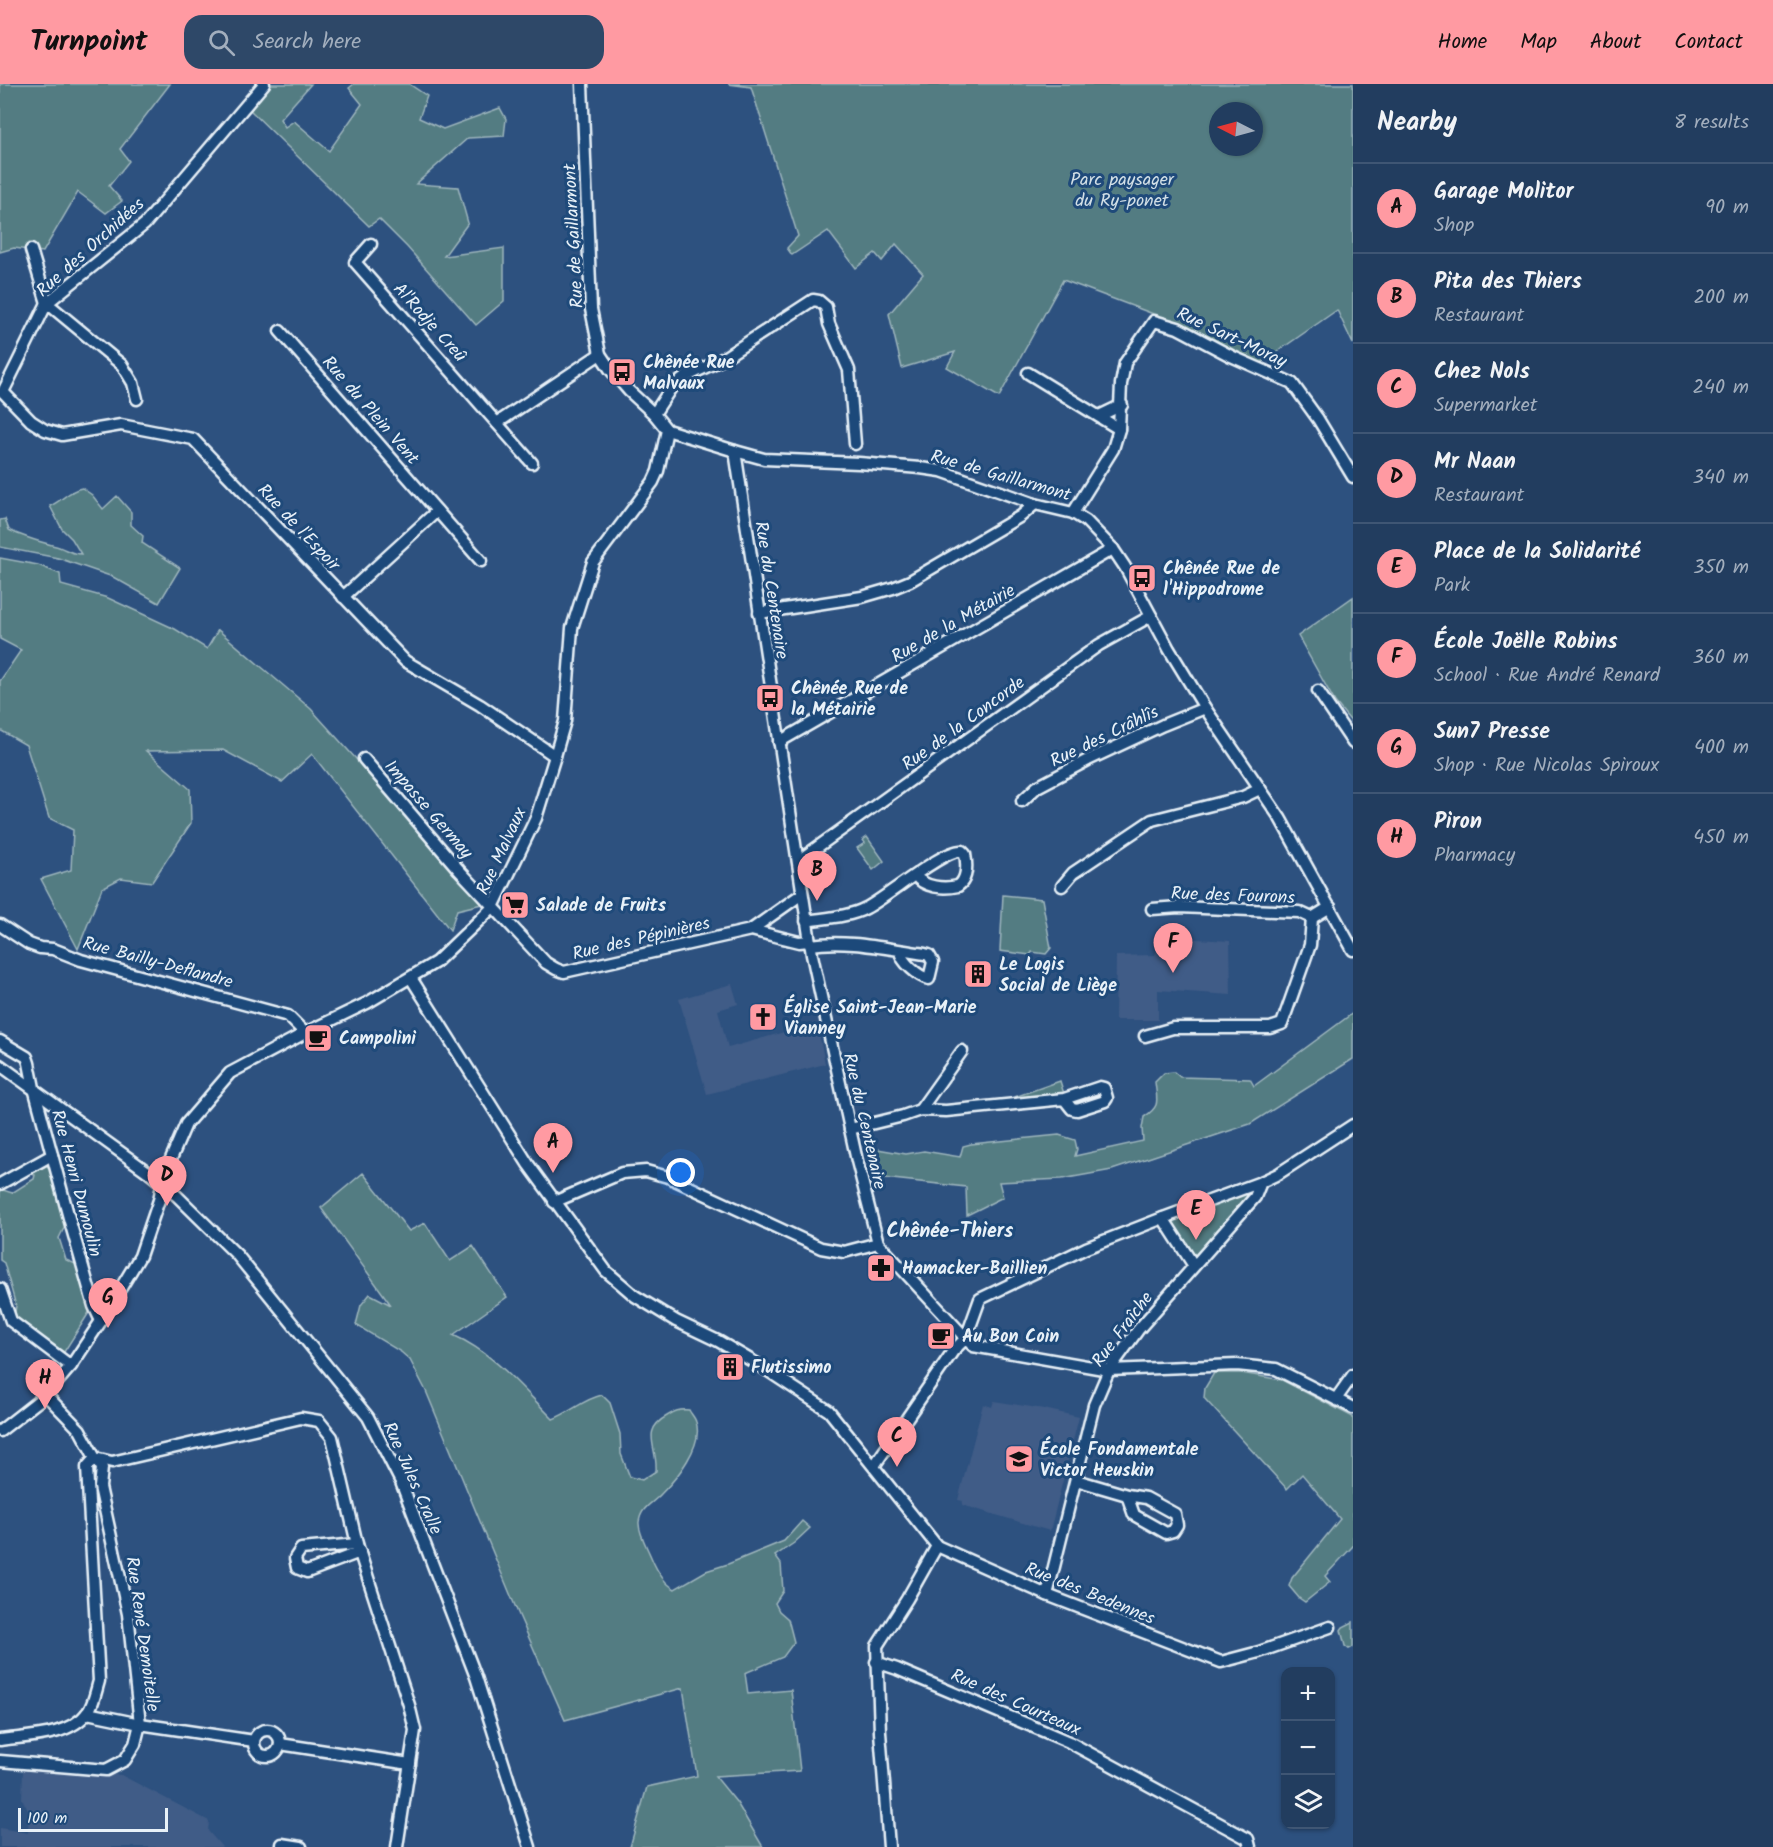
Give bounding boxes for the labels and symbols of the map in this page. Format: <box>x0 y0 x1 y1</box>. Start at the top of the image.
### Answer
north arrow <box>1209 102 1263 156</box>
street label: Rue de Gaillarmont <box>556 162 593 309</box>
park label: Parc paysager du Ry-ponet <box>1070 166 1175 216</box>
street label: Rue des Orchidées <box>30 191 152 305</box>
street label: Al'Rodje Creû <box>385 277 473 370</box>
street label: Rue Sart-Moray <box>1171 300 1292 377</box>
place label: Chênée Rue Malvaux <box>643 349 735 399</box>
street label: Rue du Plein Vent <box>314 350 426 473</box>
bus stop icon: Chênée Rue Malvaux <box>606 356 638 388</box>
street label: Rue de Gaillarmont <box>927 443 1075 511</box>
street label: Rue de l'Espoir <box>249 478 347 579</box>
street label: Rue du Centenaire <box>745 519 796 661</box>
place label: Chênée Rue de l'Hippodrome <box>1163 555 1280 605</box>
bus stop icon: Chênée Rue de l'Hippodrome <box>1126 562 1158 594</box>
street label: Rue de la Métairie <box>886 577 1021 672</box>
street label: Rue de la Concorde <box>896 669 1032 779</box>
place label: Chênée Rue de la Métairie <box>791 675 908 725</box>
bus stop icon: Chênée Rue de la Métairie <box>754 682 786 714</box>
street label: Rue des Crâhlîs <box>1045 698 1164 776</box>
street label: Impasse Germay <box>376 754 480 867</box>
street label: Rue Malvaux <box>469 803 535 900</box>
pin: B <box>798 852 836 901</box>
street label: Rue des Fourons <box>1170 880 1296 913</box>
supermarket icon: Salade de Fruits <box>499 889 531 921</box>
place label: Salade de Fruits <box>536 892 667 921</box>
street label: Rue des Pépinières <box>570 909 713 969</box>
pin: F <box>1154 924 1192 973</box>
street label: Rue Bailly-Deflandre <box>79 929 236 997</box>
place label: Le Logis Social de Liège <box>999 951 1117 1001</box>
building icon: Le Logis Social de Liège <box>962 958 994 990</box>
place label: Église Saint-Jean-Marie Vianney <box>784 994 977 1044</box>
church icon: Église Saint-Jean-Marie Vianney <box>747 1001 779 1033</box>
cafe icon: Campolini <box>302 1022 334 1054</box>
place label: Campolini <box>339 1025 416 1054</box>
street label: Rue du Centenaire <box>834 1050 893 1192</box>
street label: Rue Henri Dumoulin <box>42 1107 109 1260</box>
pin: A <box>534 1124 572 1173</box>
pin: D <box>148 1156 186 1206</box>
your location <box>666 1158 695 1187</box>
pin: E <box>1176 1190 1216 1240</box>
district label: Chênée-Thiers <box>887 1216 1014 1248</box>
pharmacy icon: Hamacker-Baillien <box>865 1252 897 1284</box>
place label: Hamacker-Baillien <box>902 1255 1047 1284</box>
pin: G <box>88 1278 128 1328</box>
street label: Rue Fraîche <box>1085 1286 1161 1374</box>
cafe icon: Au Bon Coin <box>925 1320 957 1352</box>
place label: Au Bon Coin <box>962 1323 1059 1352</box>
building icon: Flutissimo <box>714 1351 746 1383</box>
place label: Flutissimo <box>751 1354 832 1383</box>
pin: H <box>26 1360 64 1409</box>
street label: Rue Jules Cralle <box>374 1417 449 1540</box>
pin: C <box>878 1418 916 1467</box>
place label: École Fondamentale Victor Heuskin <box>1040 1436 1199 1486</box>
school or university icon: École Fondamentale Victor Heuskin <box>1003 1443 1035 1475</box>
street label: Rue René Demoitelle <box>116 1555 167 1714</box>
street label: Rue des Bedennes <box>1020 1555 1159 1634</box>
street label: Rue des Courteaux <box>946 1662 1085 1745</box>
scale bar <box>18 1805 168 1832</box>

